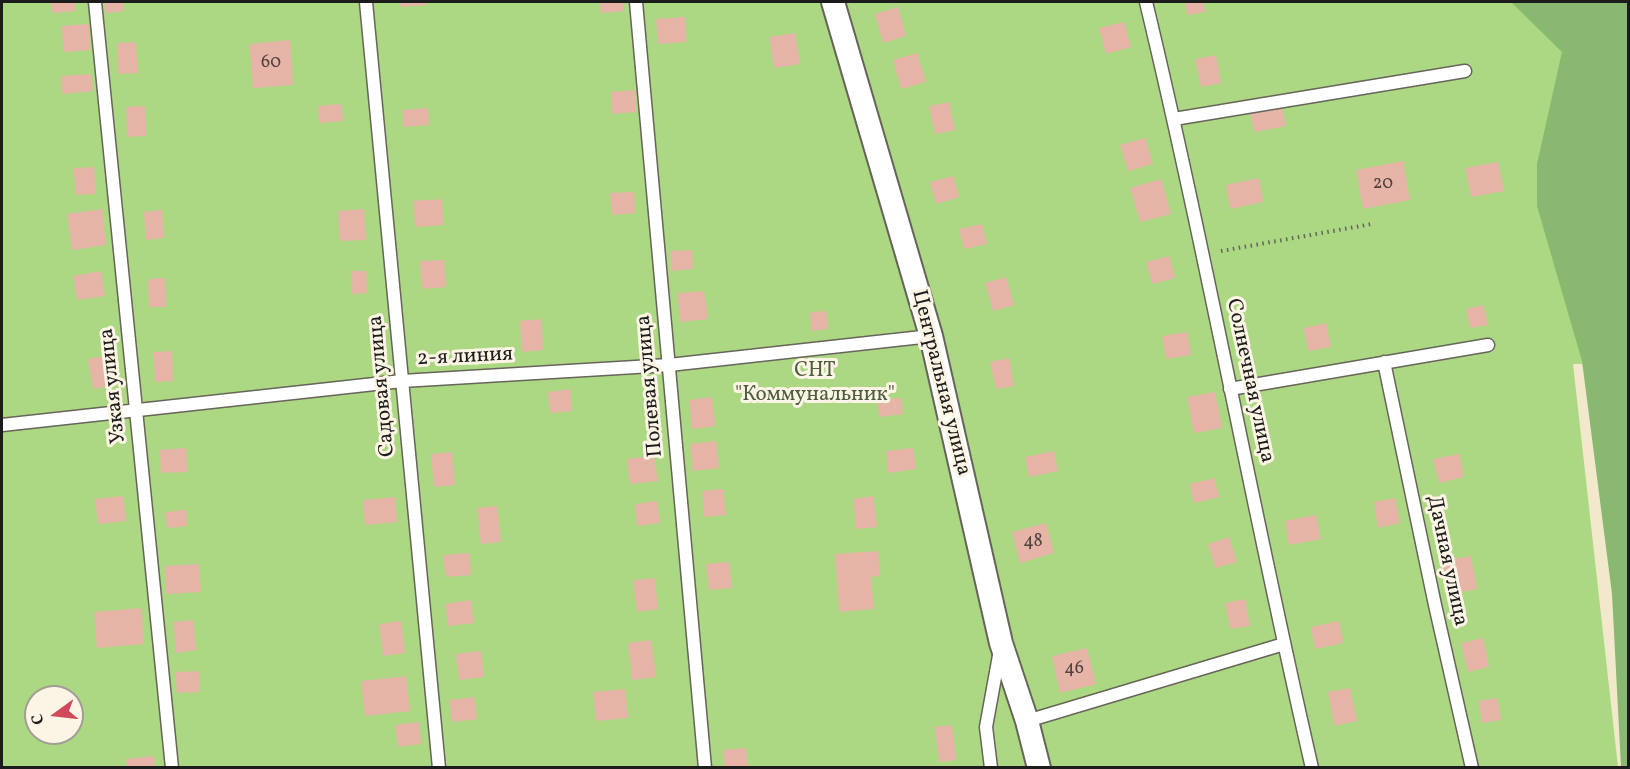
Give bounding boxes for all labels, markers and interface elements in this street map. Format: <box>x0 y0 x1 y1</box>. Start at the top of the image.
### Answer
house number: 60 <box>261 53 281 75</box>
house number: 20 <box>1373 174 1393 196</box>
street label: Центральная улица <box>905 287 975 479</box>
street label: Солнечная улица <box>1219 297 1279 465</box>
street label: Садовая улица <box>364 314 402 458</box>
street label: Полевая улица <box>632 314 670 458</box>
street label: Узкая улица <box>95 327 133 445</box>
street label: 2-я линия <box>416 343 514 373</box>
park label: СНТ "Коммунальник" <box>735 359 895 409</box>
street label: Дачная улица <box>1420 493 1472 629</box>
house number: 48 <box>1023 532 1043 554</box>
house number: 46 <box>1064 659 1084 681</box>
north arrow <box>24 685 84 745</box>
text: С <box>27 711 51 727</box>

